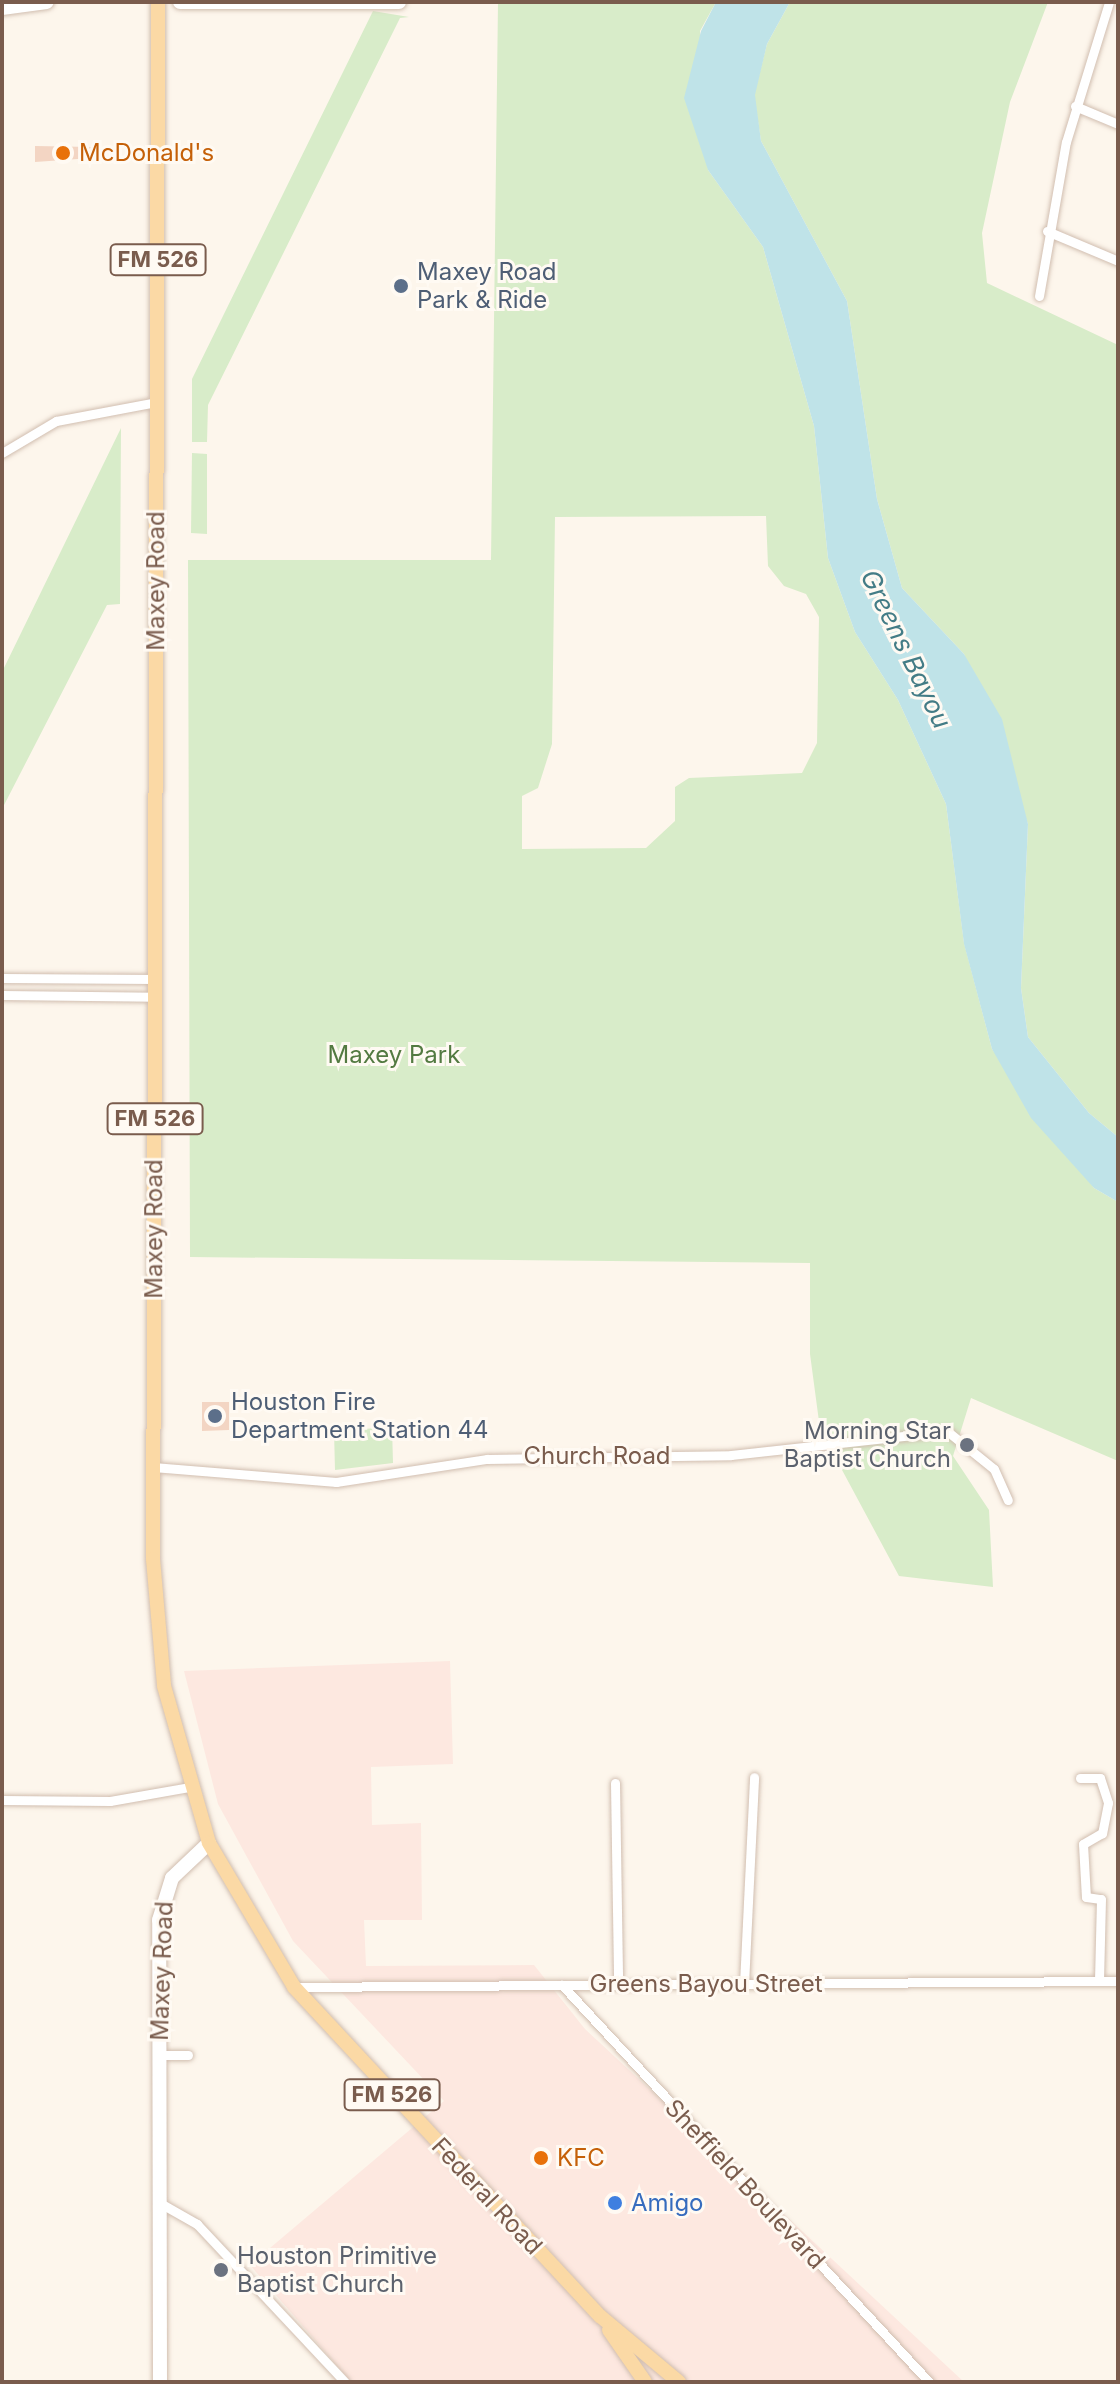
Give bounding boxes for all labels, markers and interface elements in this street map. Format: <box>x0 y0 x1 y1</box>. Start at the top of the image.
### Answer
place label: McDonald's <box>79 139 214 167</box>
marker: McDonald's <box>54 144 72 162</box>
road number: FM 526 <box>108 242 208 278</box>
place label: Maxey Road Park & Ride <box>417 258 556 314</box>
marker: Maxey Road Park & Ride <box>392 277 410 295</box>
street label: Maxey Road <box>142 511 170 651</box>
water label: Greens Bayou <box>854 565 958 733</box>
park label: Maxey Park <box>328 1041 460 1069</box>
road number: FM 526 <box>105 1101 205 1137</box>
street label: Maxey Road <box>140 1159 168 1299</box>
place label: Houston Fire Department Station 44 <box>231 1388 489 1444</box>
marker: Houston Fire Department Station 44 <box>206 1407 224 1425</box>
place label: Morning Star Baptist Church <box>784 1417 951 1473</box>
marker: Morning Star Baptist Church <box>958 1436 976 1454</box>
street label: Church Road <box>523 1442 671 1470</box>
street label: Maxey Road <box>145 1901 179 2041</box>
street label: Greens Bayou Street <box>589 1970 823 1998</box>
road number: FM 526 <box>342 2077 442 2113</box>
street label: Sheffield Boulevard <box>659 2093 831 2275</box>
street label: Federal Road <box>426 2132 548 2260</box>
place label: KFC <box>557 2144 605 2172</box>
marker: KFC <box>532 2149 550 2167</box>
place label: Amigo <box>631 2189 704 2217</box>
marker: Amigo <box>606 2194 624 2212</box>
place label: Houston Primitive Baptist Church <box>237 2242 437 2298</box>
marker: Houston Primitive Baptist Church <box>212 2261 230 2279</box>

